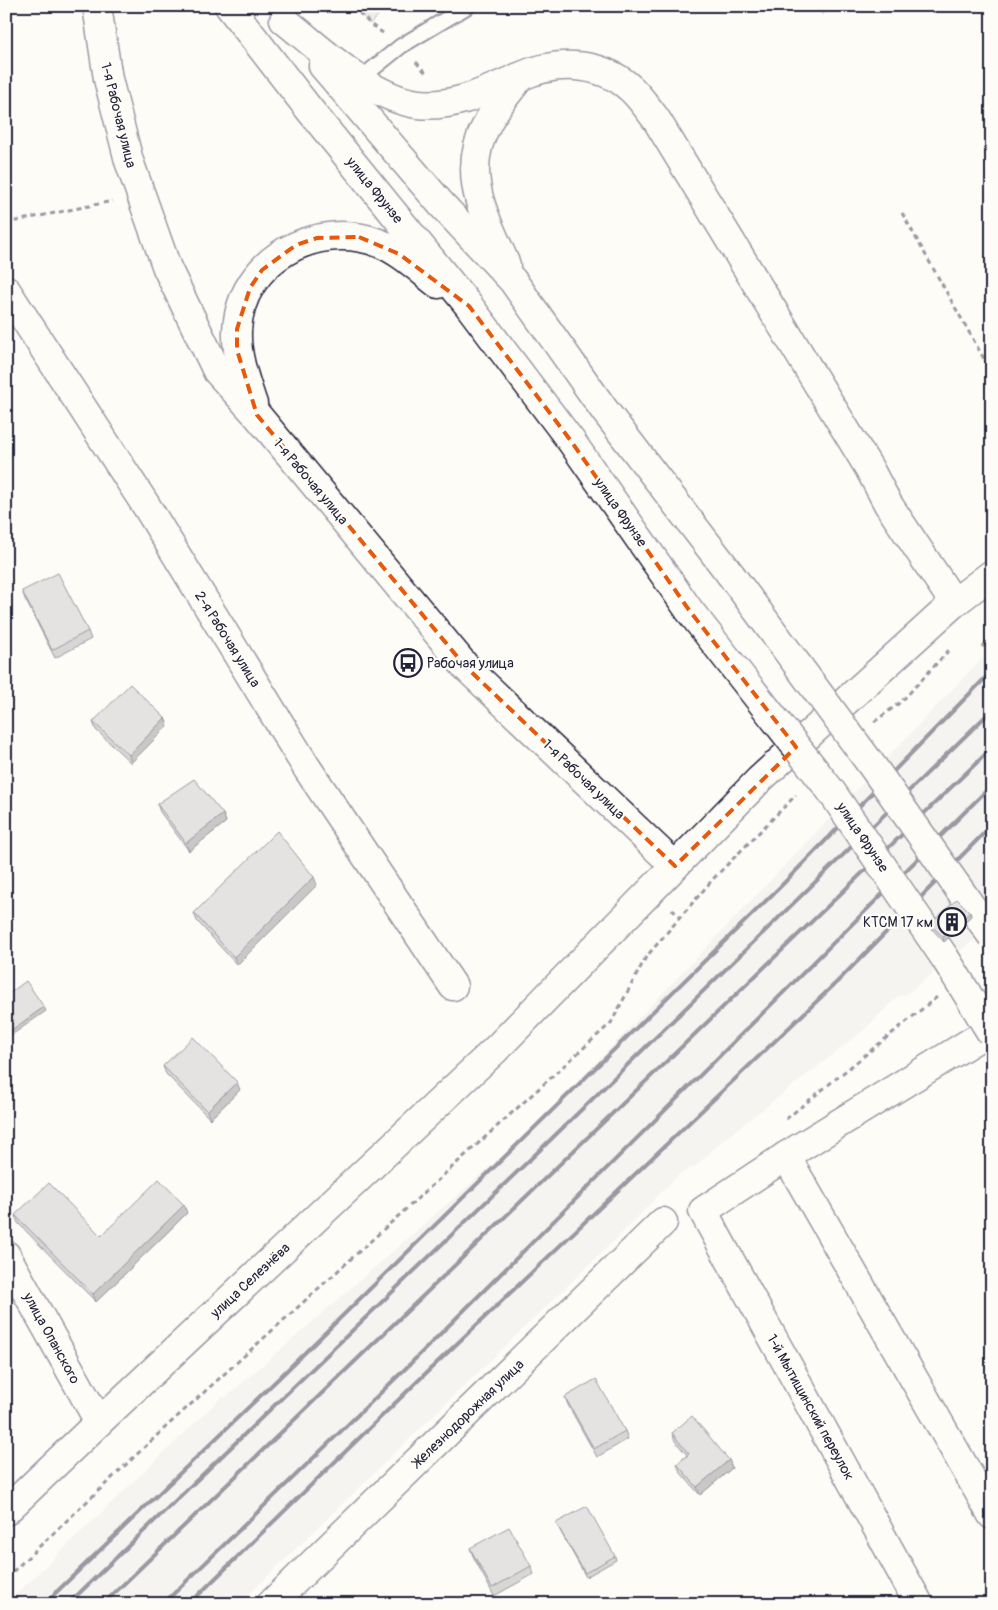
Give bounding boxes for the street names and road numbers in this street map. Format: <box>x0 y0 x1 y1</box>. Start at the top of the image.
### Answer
street label: 1-я Рабочая улица <box>97 61 140 169</box>
street label: улица Фрунзе <box>342 153 407 227</box>
street label: 1-я Рабочая улица <box>269 435 352 528</box>
street label: улица Фрунзе <box>590 474 651 550</box>
street label: 2-я Рабочая улица <box>191 588 264 690</box>
street label: 1-я Рабочая улица <box>539 736 628 823</box>
street label: улица Фрунзе <box>832 798 892 875</box>
street label: улица Селезнёва <box>206 1239 294 1322</box>
street label: улица Опанского <box>19 1289 84 1387</box>
street label: 1-й Мытищинский переулок <box>763 1331 858 1483</box>
street label: Железнодорожная улица <box>408 1356 527 1472</box>

